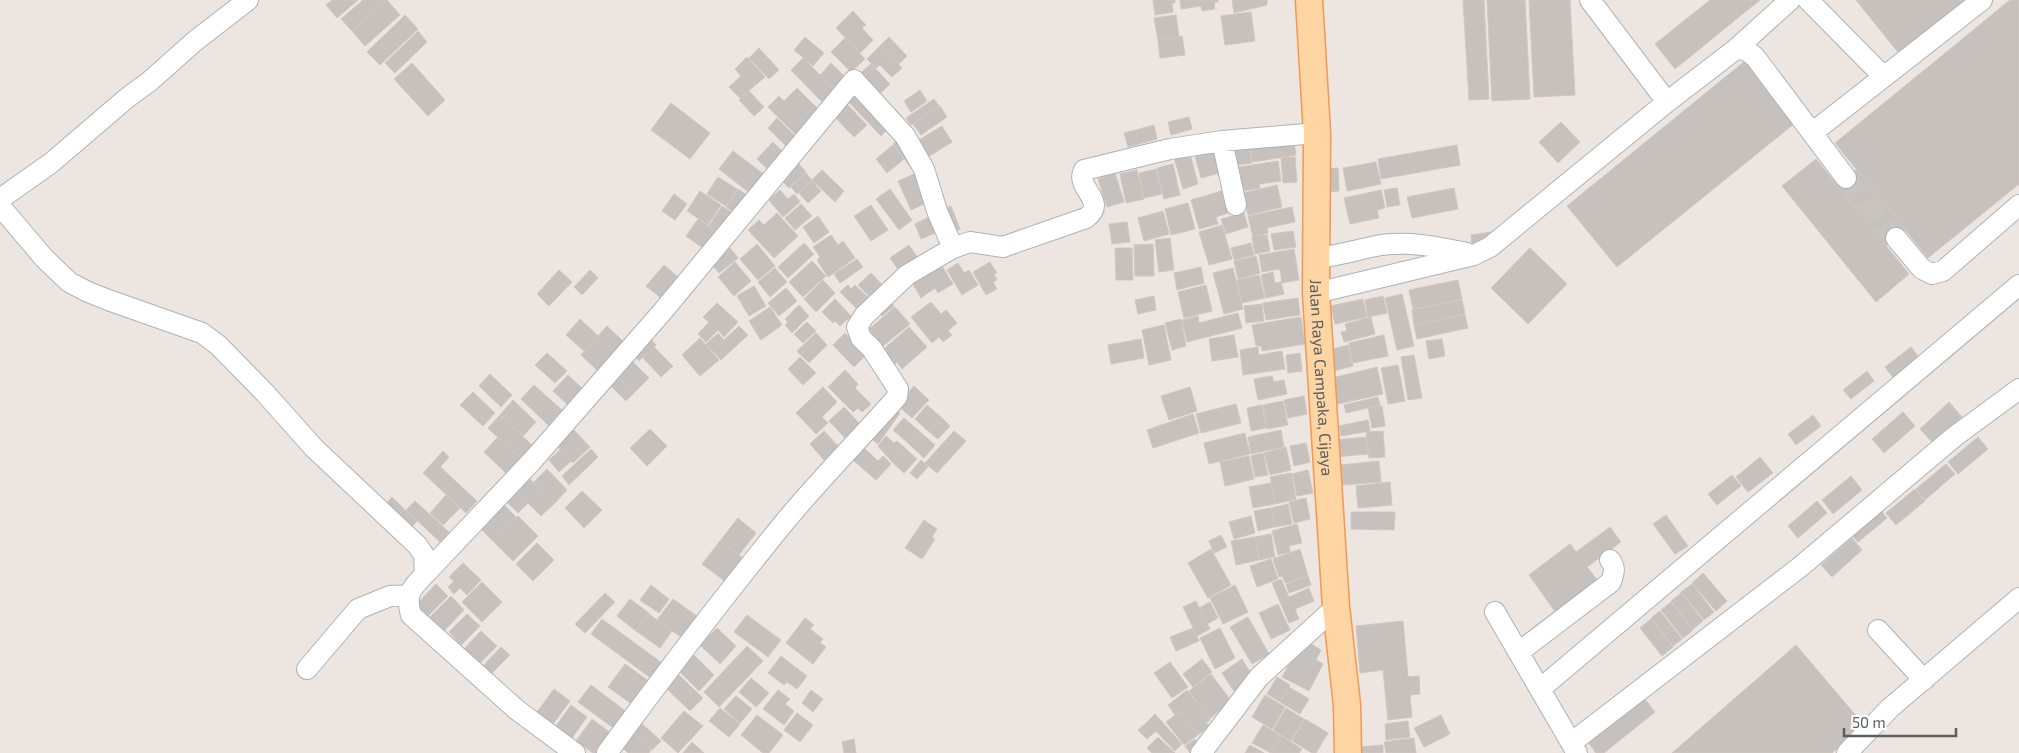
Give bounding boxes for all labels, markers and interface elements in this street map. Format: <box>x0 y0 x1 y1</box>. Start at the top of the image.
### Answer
street label: Jalan Raya Campaka, Cijaya <box>1307 279 1338 477</box>
scale bar <box>1844 706 1956 738</box>
text: 50 m <box>1852 713 1886 731</box>

